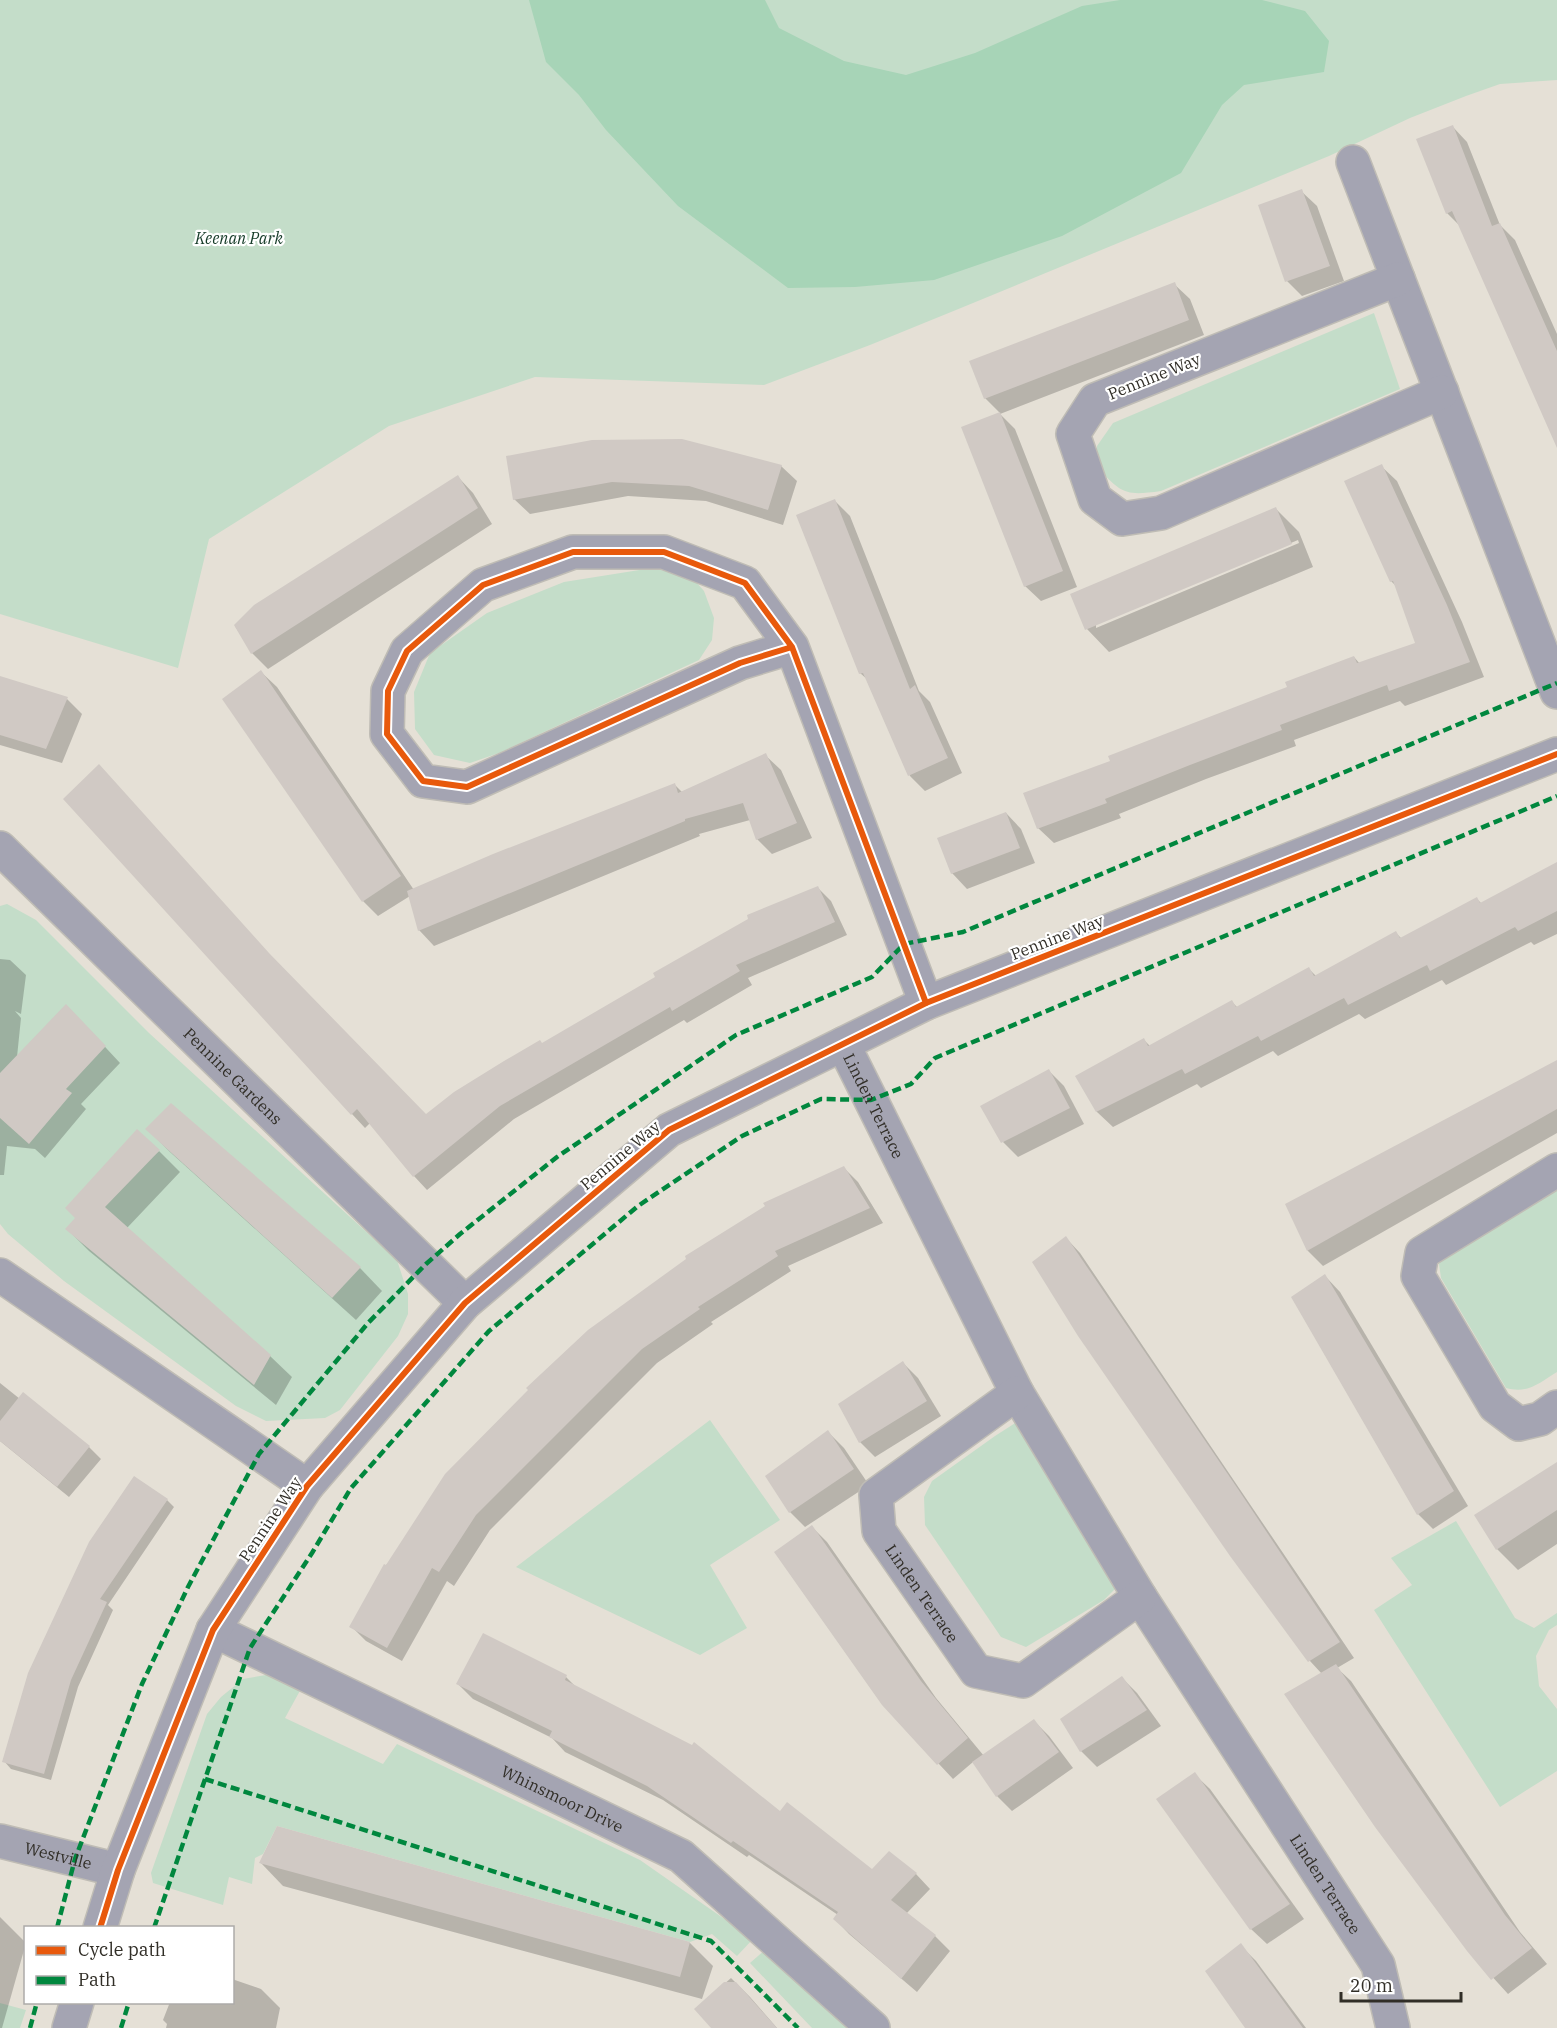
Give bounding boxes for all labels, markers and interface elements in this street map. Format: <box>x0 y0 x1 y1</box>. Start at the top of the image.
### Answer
park label: Keenan Park <box>194 228 283 248</box>
street label: Pennine Way <box>1105 348 1204 404</box>
street label: Pennine Way <box>1008 910 1107 964</box>
street label: Pennine Gardens <box>179 1023 287 1129</box>
street label: Linden Terrace <box>839 1050 908 1162</box>
street label: Pennine Way <box>576 1116 664 1194</box>
street label: Pennine Way <box>234 1472 306 1565</box>
street label: Linden Terrace <box>881 1540 963 1646</box>
street label: Whinsmoor Drive <box>498 1761 627 1837</box>
street label: Linden Terrace <box>1286 1830 1365 1938</box>
street label: Westville <box>23 1837 94 1873</box>
legend <box>24 1926 234 2004</box>
text: Cycle path <box>78 1938 166 1961</box>
scale bar <box>1341 1965 1461 2003</box>
text: Path <box>78 1968 116 1991</box>
text: 20 m <box>1350 1974 1393 1997</box>

